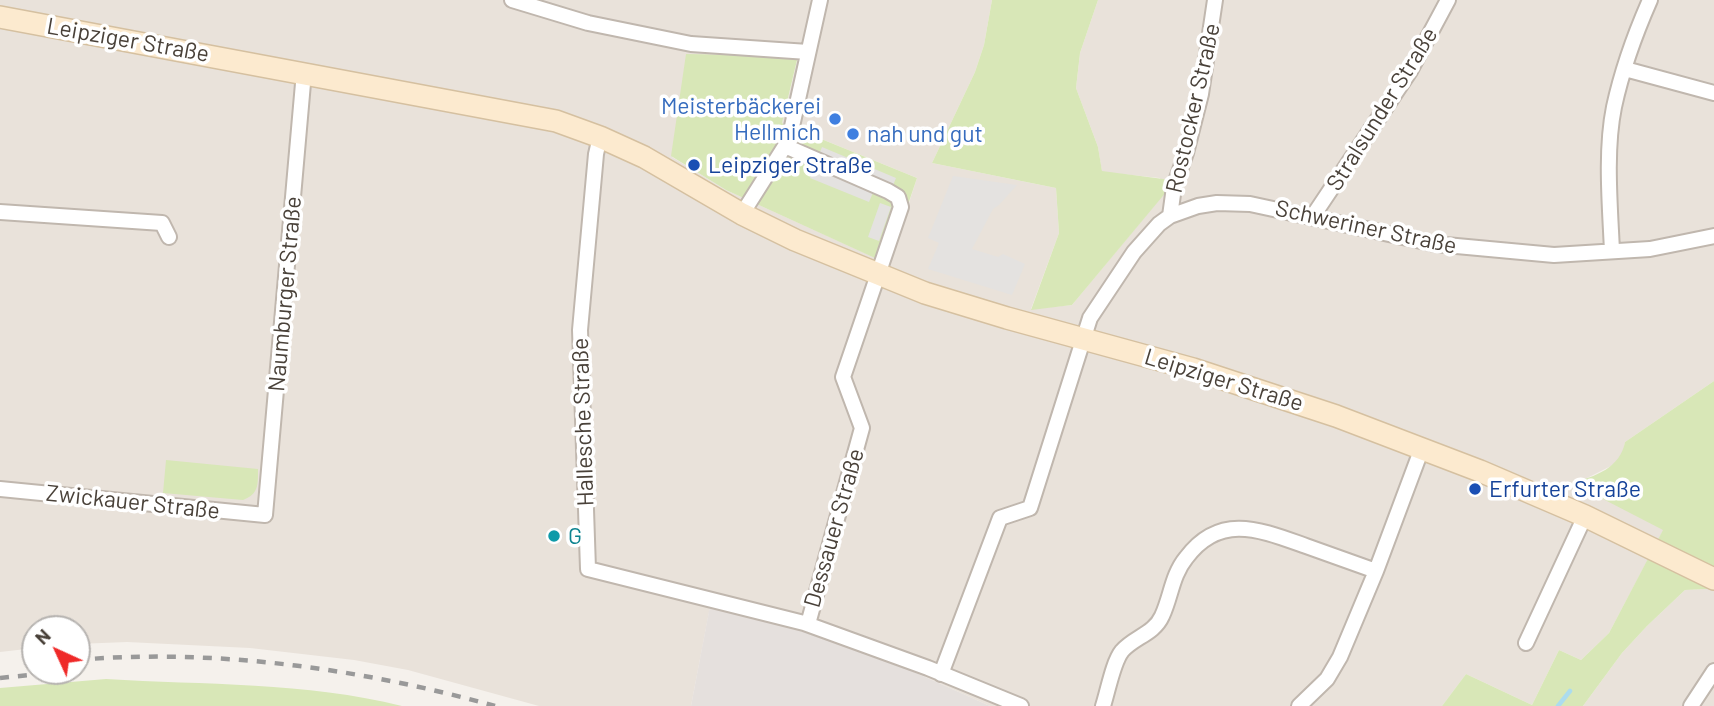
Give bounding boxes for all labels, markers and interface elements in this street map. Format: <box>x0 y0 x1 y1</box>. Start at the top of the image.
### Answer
street label: Leipziger Straße <box>45 12 211 68</box>
street label: Rostocker Straße <box>1160 20 1226 196</box>
street label: Stralsunder Straße <box>1321 22 1443 196</box>
place label: Meisterbäckerei Hellmich <box>661 92 821 146</box>
marker: Meisterbäckerei Hellmich <box>827 111 843 127</box>
place label: nah und gut <box>867 120 983 148</box>
marker: nah und gut <box>845 126 861 142</box>
place label: Leipziger Straße <box>708 151 872 179</box>
marker: Leipziger Straße <box>686 157 702 173</box>
street label: Schweriner Straße <box>1273 194 1459 260</box>
street label: Naumburger Straße <box>263 195 307 393</box>
street label: Hallesche Straße <box>566 337 600 507</box>
street label: Leipziger Straße <box>1141 343 1307 417</box>
street label: Dessauer Straße <box>798 445 870 611</box>
place label: Erfurter Straße <box>1489 475 1641 503</box>
street label: Zwickauer Straße <box>45 479 221 525</box>
marker: Erfurter Straße <box>1467 481 1483 497</box>
place label: G <box>568 522 582 550</box>
marker: G <box>546 528 562 544</box>
north arrow <box>21 615 91 685</box>
text: N <box>30 624 55 649</box>

